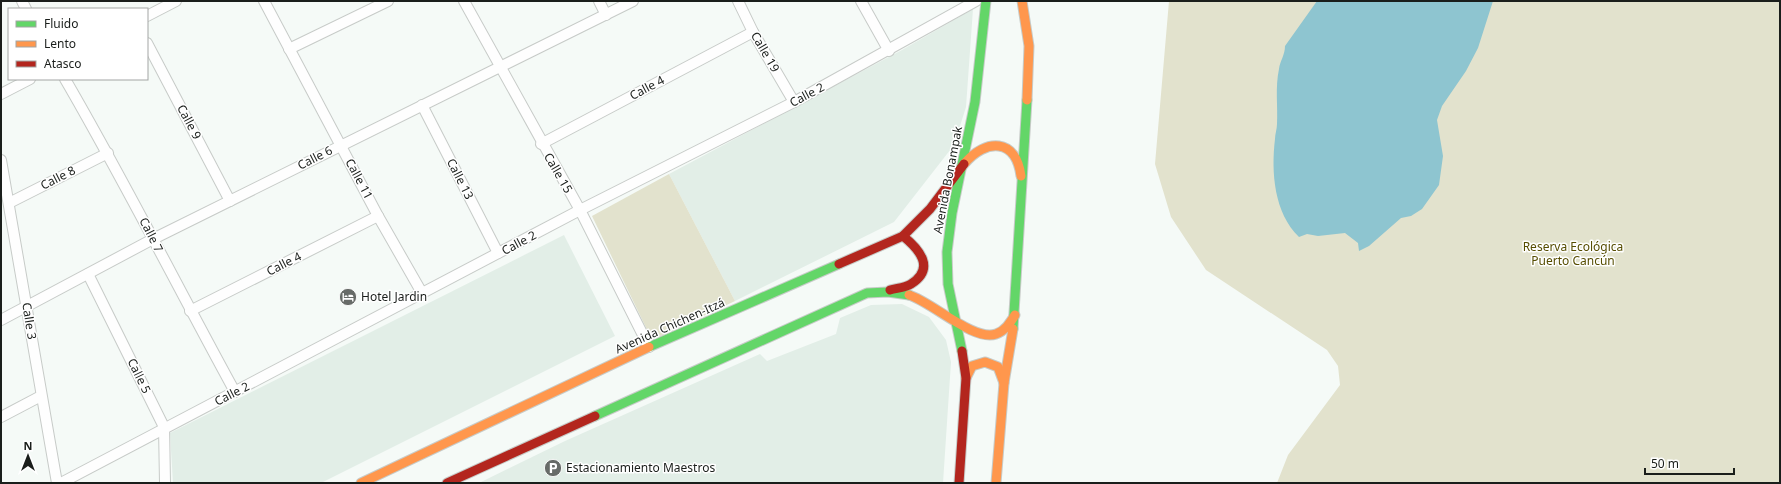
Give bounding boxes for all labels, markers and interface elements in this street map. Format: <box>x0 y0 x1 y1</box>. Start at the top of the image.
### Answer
legend <box>8 8 148 80</box>
text: Fluido <box>44 15 78 32</box>
street label: Calle 19 <box>747 28 784 75</box>
text: Lento <box>44 35 76 52</box>
text: Atasco <box>44 55 82 72</box>
street label: Calle 4 <box>626 71 667 104</box>
street label: Calle 2 <box>786 78 827 111</box>
street label: Calle 9 <box>173 101 206 142</box>
street label: Avenida Bonampak <box>929 124 966 235</box>
street label: Calle 6 <box>294 141 335 174</box>
street label: Calle 15 <box>540 149 577 196</box>
street label: Calle 11 <box>342 155 377 202</box>
street label: Calle 13 <box>443 155 478 202</box>
street label: Calle 8 <box>37 161 78 194</box>
street label: Calle 7 <box>135 214 168 255</box>
street label: Calle 2 <box>498 226 539 259</box>
park label: Reserva Ecológica Puerto Cancún <box>1523 238 1623 269</box>
street label: Calle 4 <box>263 247 304 280</box>
hotel icon: Hotel Jardin <box>338 287 358 307</box>
place label: Hotel Jardin <box>361 288 427 305</box>
street label: Avenida Chichen-Itzá <box>612 294 727 357</box>
street label: Calle 3 <box>18 301 41 341</box>
street label: Calle 5 <box>124 355 155 396</box>
street label: Calle 2 <box>211 377 252 410</box>
north arrow <box>8 436 48 476</box>
text: N <box>24 438 32 453</box>
scale bar <box>1645 450 1734 476</box>
text: 50 m <box>1651 455 1679 472</box>
parking icon: Estacionamiento Maestros <box>543 458 563 478</box>
place label: Estacionamiento Maestros <box>566 459 715 476</box>

